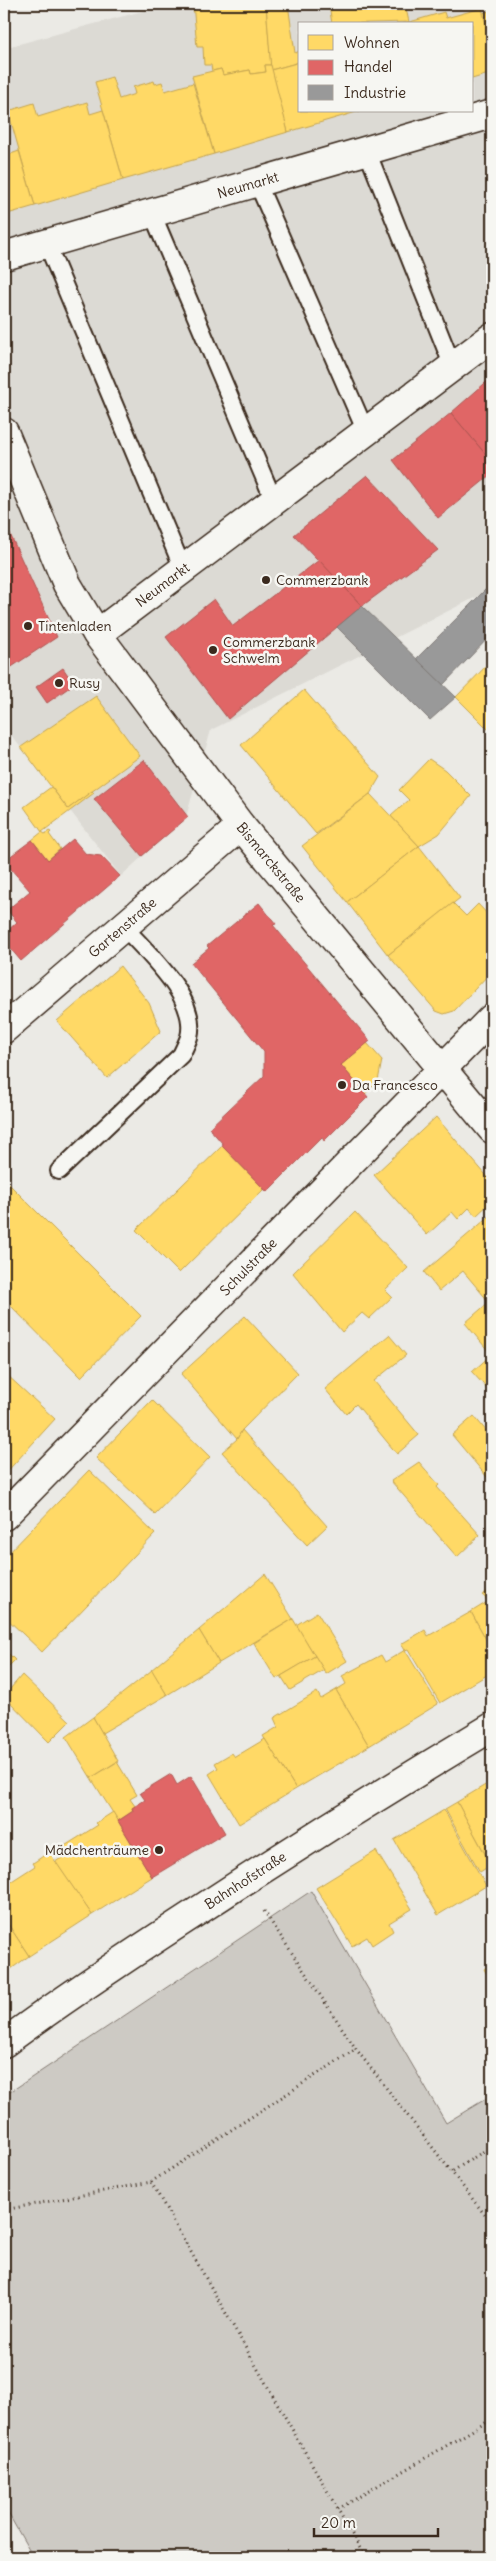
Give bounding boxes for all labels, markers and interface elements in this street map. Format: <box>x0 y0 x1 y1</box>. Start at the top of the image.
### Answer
legend <box>298 22 474 112</box>
text: Wohnen <box>344 33 400 52</box>
text: Handel <box>344 57 392 76</box>
text: Industrie <box>344 83 406 102</box>
street label: Neumarkt <box>215 167 281 202</box>
street label: Neumarkt <box>132 558 193 611</box>
place label: Commerzbank <box>276 571 368 589</box>
marker: Commerzbank <box>260 574 272 586</box>
place label: Tintenladen <box>38 617 112 635</box>
marker: Tintenladen <box>22 620 34 632</box>
place label: Commerzbank Schwelm <box>223 633 315 667</box>
marker: Commerzbank Schwelm <box>207 644 219 656</box>
place label: Rusy <box>69 674 100 692</box>
marker: Rusy <box>53 677 65 689</box>
street label: Bismarckstraße <box>233 819 309 906</box>
street label: Gartenstraße <box>85 893 160 962</box>
place label: Da Francesco <box>352 1076 438 1094</box>
marker: Da Francesco <box>336 1079 348 1091</box>
street label: Schulstraße <box>216 1234 281 1299</box>
place label: Mädchenträume <box>45 1841 149 1859</box>
marker: Mädchenträume <box>153 1844 165 1856</box>
street label: Bahnhofstraße <box>201 1847 289 1913</box>
scale bar <box>314 2506 437 2538</box>
text: 20 m <box>321 2513 356 2532</box>

